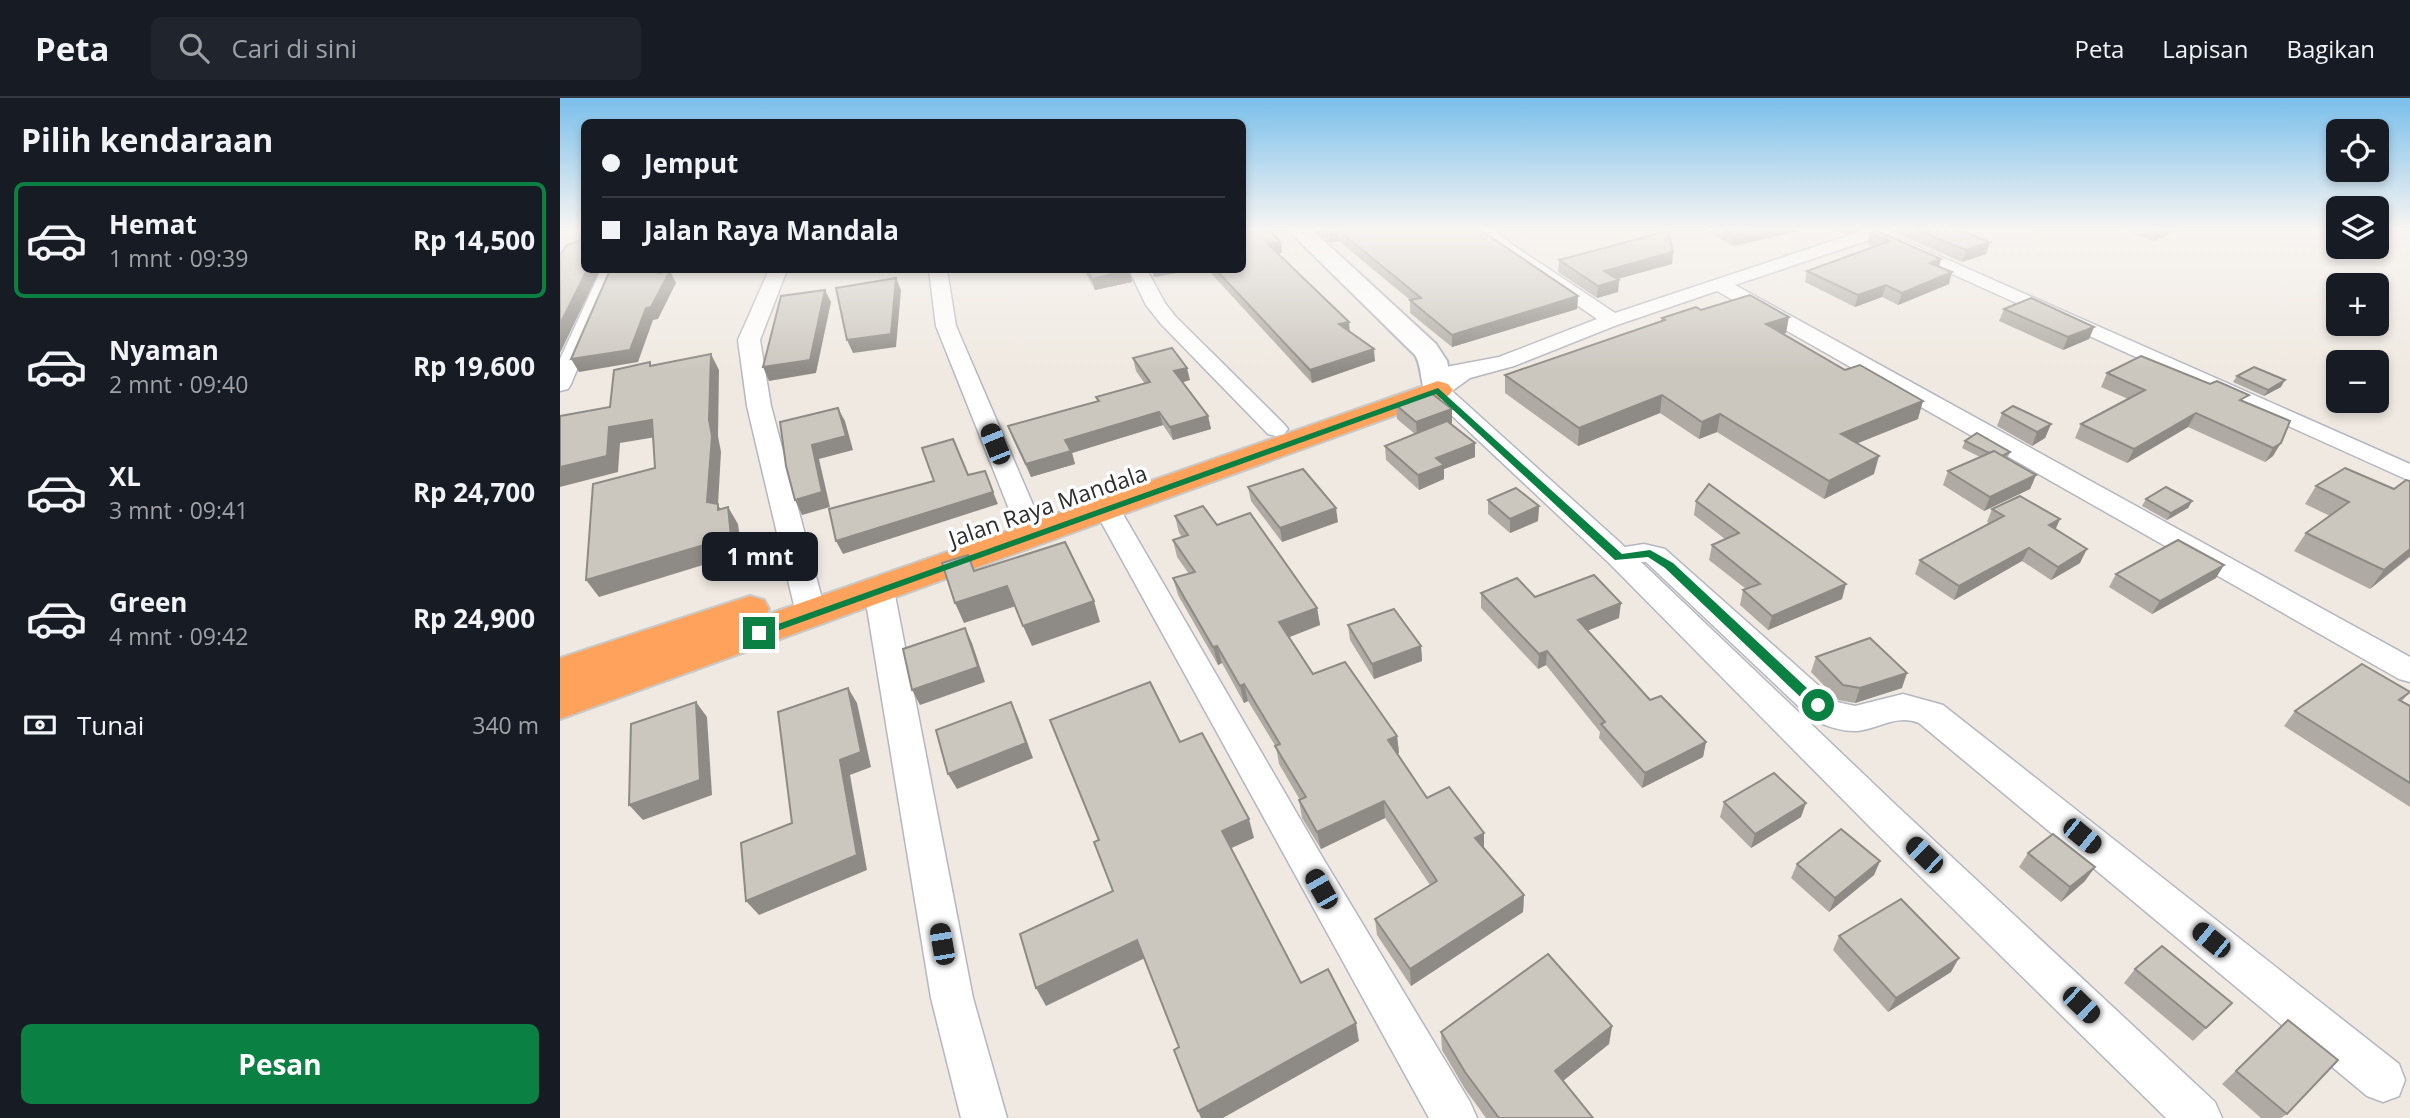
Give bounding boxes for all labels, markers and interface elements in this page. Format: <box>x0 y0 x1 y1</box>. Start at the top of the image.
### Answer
search box <box>151 17 641 80</box>
text: Peta <box>35 26 109 71</box>
icon: search <box>175 29 213 67</box>
text: Cari di sini <box>231 30 357 66</box>
text: Peta <box>2074 32 2124 65</box>
text: Lapisan <box>2162 32 2248 65</box>
text: Bagikan <box>2286 32 2375 65</box>
text: Pilih kendaraan <box>21 118 273 161</box>
map controls <box>2326 119 2389 413</box>
button: locate <box>2326 119 2389 182</box>
text: Jemput <box>644 145 738 181</box>
button: layers <box>2326 196 2389 259</box>
text: Hemat <box>109 206 197 242</box>
icon: car <box>25 209 88 272</box>
text: Jalan Raya Mandala <box>644 212 899 248</box>
text: Rp 14,500 <box>413 222 535 258</box>
text: 1 mnt · 09:39 <box>109 242 248 274</box>
button: + <box>2326 273 2389 336</box>
text: Nyaman <box>109 332 219 368</box>
icon: car <box>25 335 88 398</box>
text: Rp 19,600 <box>413 348 535 384</box>
button: − <box>2326 350 2389 413</box>
text: 2 mnt · 09:40 <box>109 368 248 400</box>
car <box>978 421 1013 467</box>
street label: Jalan Raya Mandala <box>942 456 1151 555</box>
text: XL <box>109 458 141 494</box>
icon: car <box>25 461 88 524</box>
text: Rp 24,700 <box>413 474 535 510</box>
text: 3 mnt · 09:41 <box>109 494 248 526</box>
callout: 1 mnt <box>701 532 817 580</box>
text: 1 mnt <box>727 540 793 572</box>
text: Green <box>109 584 187 620</box>
icon: car <box>25 587 88 650</box>
text: Rp 24,900 <box>413 600 535 636</box>
route end <box>743 617 775 649</box>
text: 4 mnt · 09:42 <box>109 620 248 652</box>
route start <box>1802 689 1834 721</box>
icon: cash <box>21 706 59 744</box>
text: Tunai <box>77 707 144 743</box>
text: 340 m <box>472 709 539 741</box>
car <box>2060 815 2105 857</box>
car <box>1902 833 1947 877</box>
car <box>1302 866 1341 912</box>
car <box>2189 919 2234 961</box>
car <box>929 921 956 967</box>
car <box>2059 983 2104 1027</box>
button: Pesan <box>21 1024 539 1104</box>

